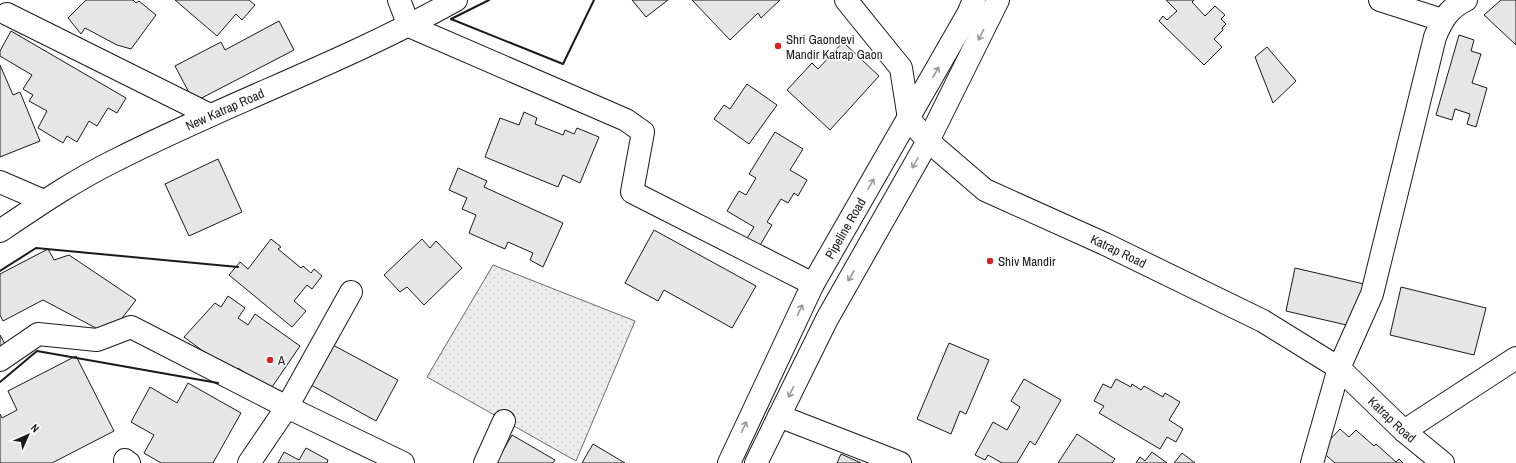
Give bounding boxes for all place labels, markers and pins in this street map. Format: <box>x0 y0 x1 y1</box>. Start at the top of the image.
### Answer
place label: Shri Gaondevi Mandir Katrap Gaon <box>786 31 883 63</box>
marker: Shri Gaondevi Mandir Katrap Gaon <box>773 41 783 51</box>
place label: Shiv Mandir <box>998 253 1056 270</box>
marker: Shiv Mandir <box>985 256 995 266</box>
place label: A <box>277 352 286 369</box>
marker: A <box>265 355 275 365</box>

